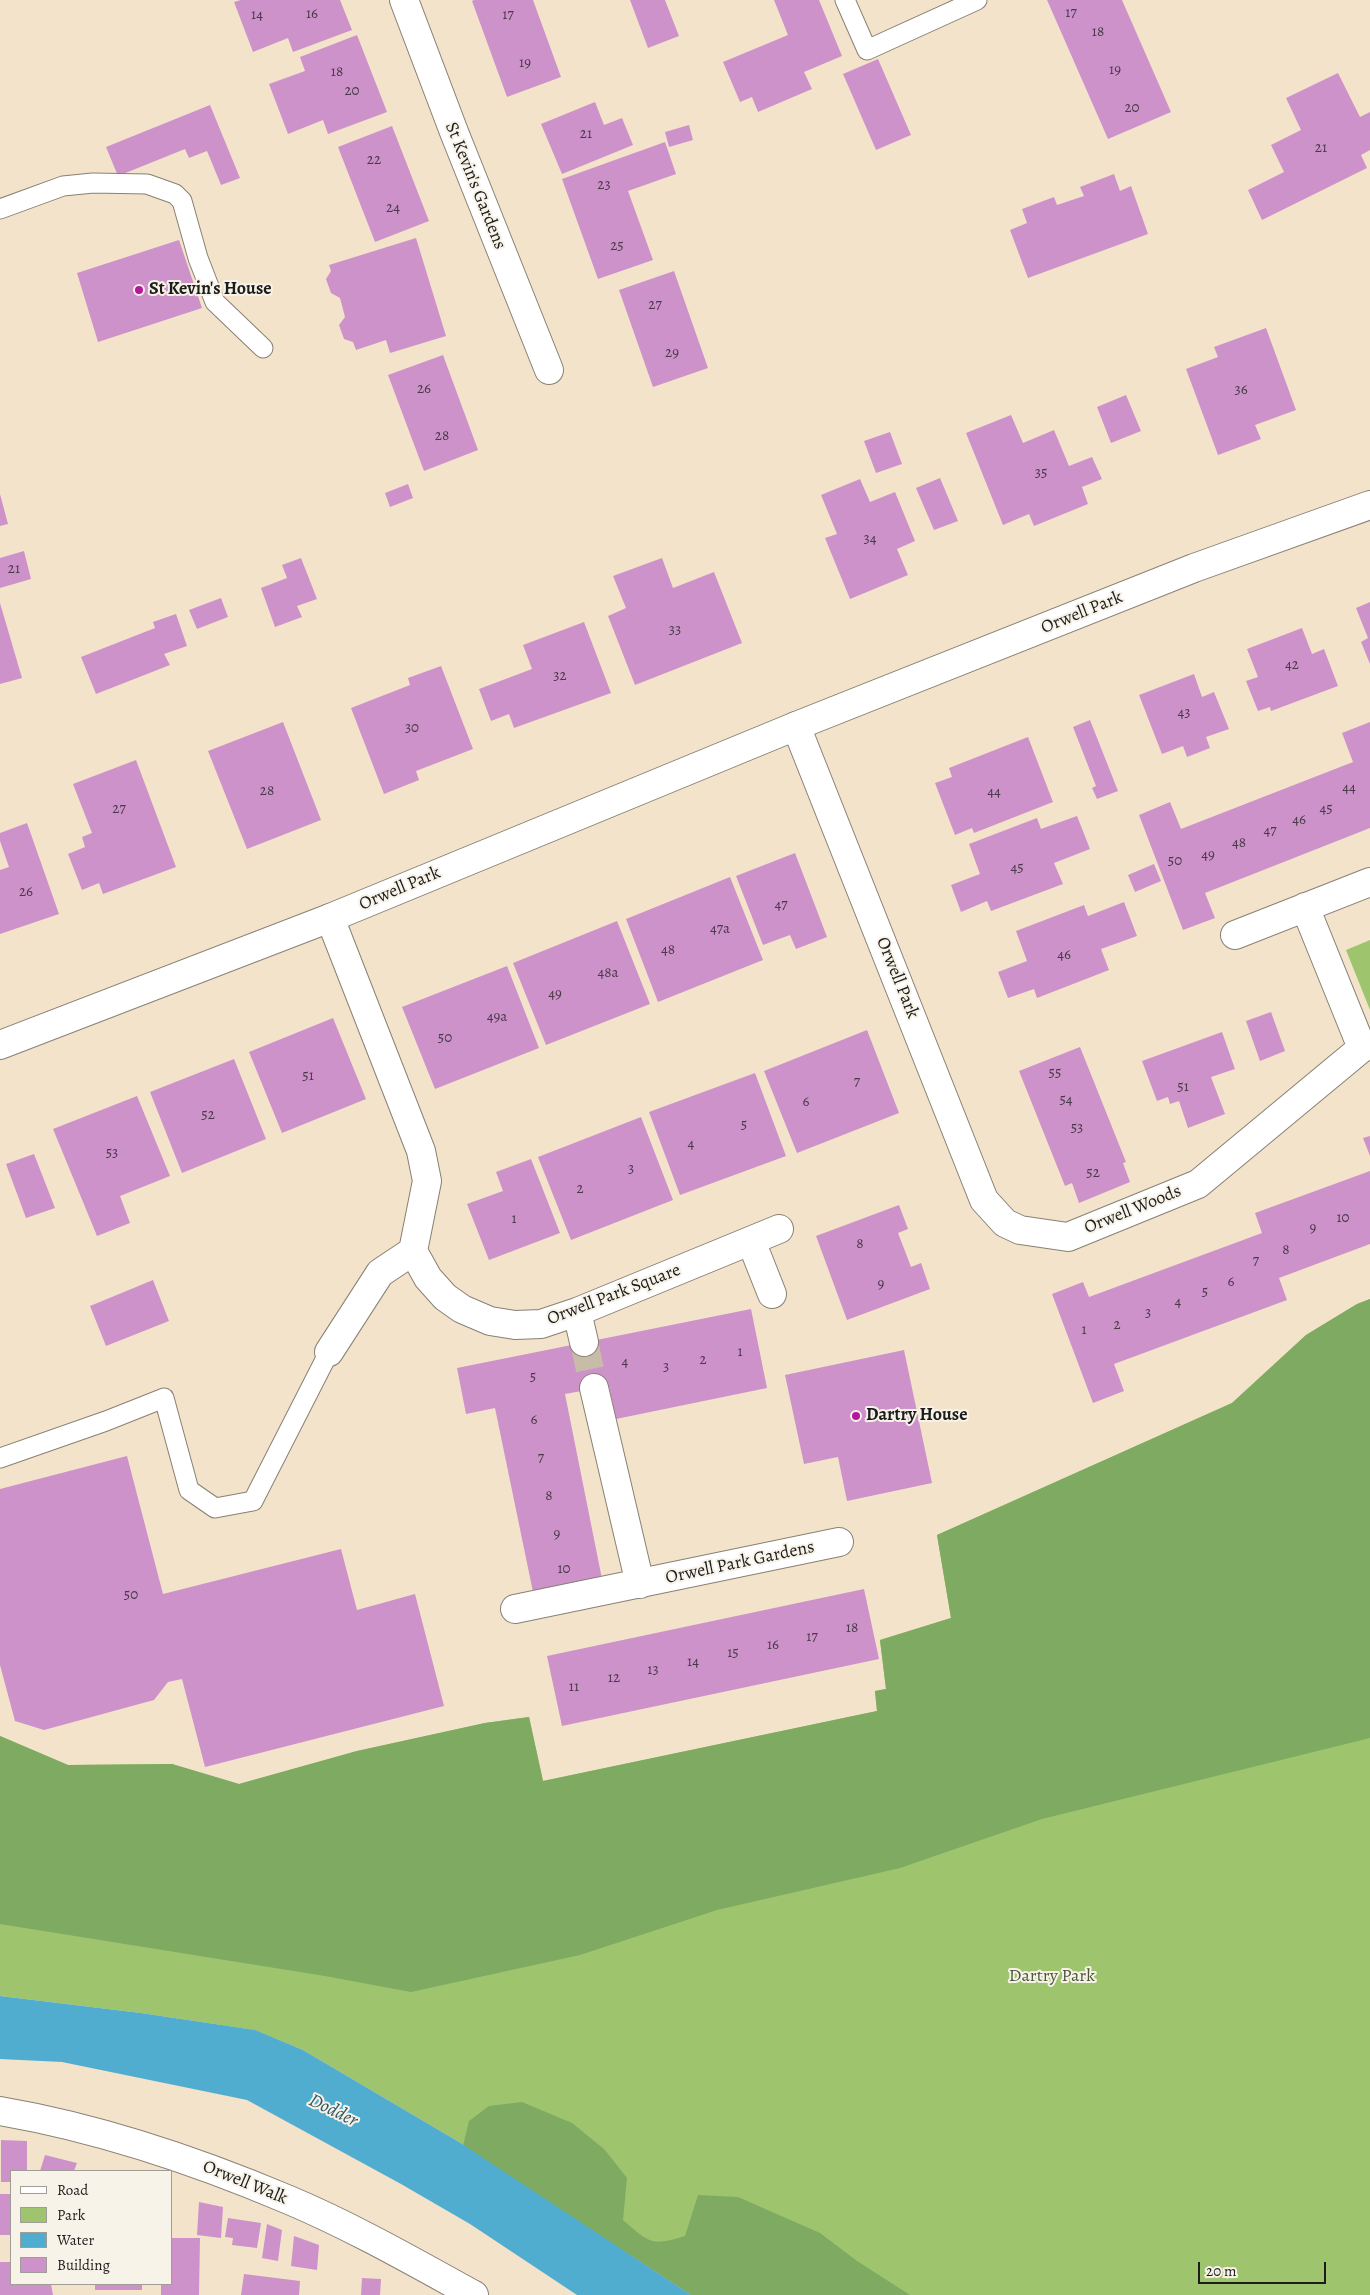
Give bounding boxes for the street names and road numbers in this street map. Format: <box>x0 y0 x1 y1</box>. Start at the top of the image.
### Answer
street label: St Kevin's Gardens <box>440 119 510 253</box>
street label: Orwell Park <box>1038 587 1126 639</box>
street label: Orwell Park <box>356 862 444 916</box>
street label: Orwell Park <box>871 934 923 1022</box>
street label: Orwell Woods <box>1081 1181 1185 1239</box>
street label: Orwell Park Square <box>544 1260 684 1330</box>
street label: Orwell Park Gardens <box>664 1537 816 1589</box>
street label: Orwell Walk <box>199 2156 291 2210</box>

